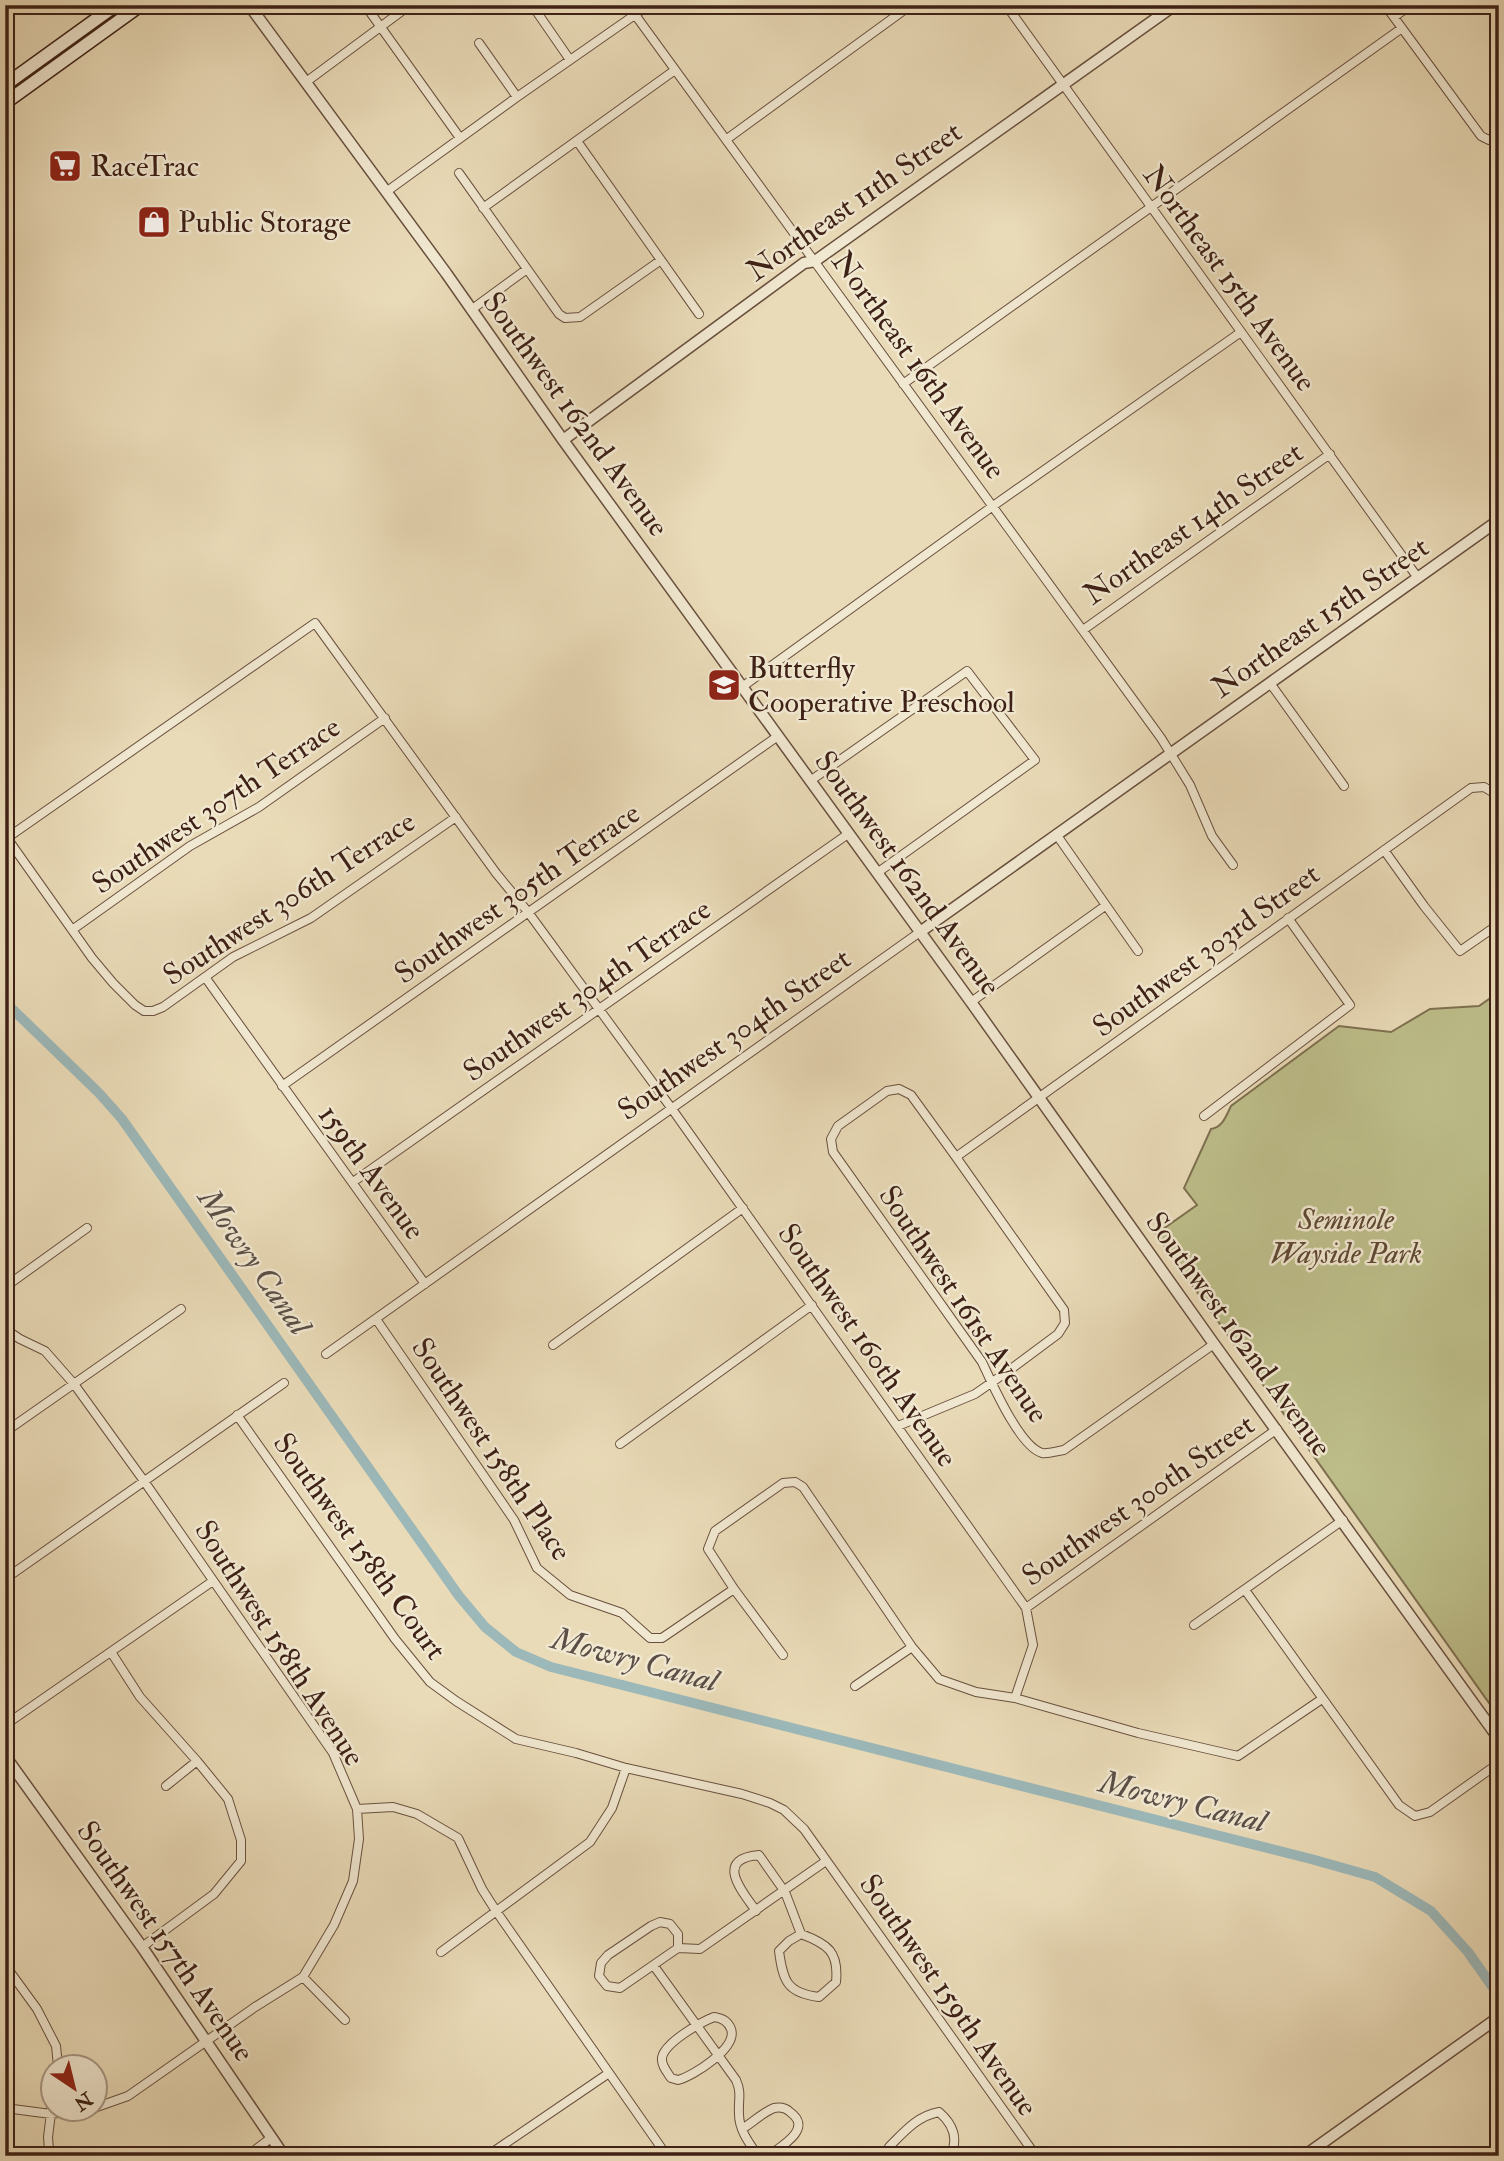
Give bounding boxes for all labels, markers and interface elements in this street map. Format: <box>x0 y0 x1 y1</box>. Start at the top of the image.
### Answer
street label: Northeast 11th Street <box>740 113 969 289</box>
supermarket icon: RaceTrac <box>46 147 84 185</box>
place label: RaceTrac <box>90 148 199 185</box>
street label: Northeast 15th Avenue <box>1135 158 1324 399</box>
shop icon: Public Storage <box>135 203 173 241</box>
place label: Public Storage <box>178 204 351 241</box>
street label: Northeast 16th Avenue <box>823 244 1014 487</box>
street label: Southwest 162nd Avenue <box>475 285 677 544</box>
street label: Northeast 14th Street <box>1076 434 1310 613</box>
street label: Northeast 15th Street <box>1205 529 1436 706</box>
place label: Butterfly Cooperative Preschool <box>748 650 1015 721</box>
school or university icon: Butterfly Cooperative Preschool <box>705 666 743 704</box>
street label: Southwest 307th Terrace <box>85 709 347 902</box>
street label: Southwest 162nd Avenue <box>807 744 1009 1003</box>
street label: Southwest 305th Terrace <box>387 795 647 992</box>
street label: Southwest 306th Terrace <box>156 803 422 994</box>
street label: Southwest 303rd Street <box>1086 855 1327 1045</box>
street label: Southwest 304th Terrace <box>456 891 718 1090</box>
street label: Southwest 304th Street <box>611 940 858 1129</box>
street label: 159th Avenue <box>310 1098 433 1247</box>
water label: Mowry Canal <box>188 1179 321 1345</box>
street label: Southwest 161st Avenue <box>870 1179 1057 1430</box>
park label: Seminole Wayside Park <box>1270 1201 1422 1272</box>
street label: Southwest 162nd Avenue <box>1138 1205 1340 1464</box>
street label: Southwest 160th Avenue <box>770 1217 965 1474</box>
street label: Southwest 158th Place <box>403 1331 580 1568</box>
street label: Southwest 300th Street <box>1015 1406 1262 1594</box>
street label: Southwest 158th Court <box>265 1426 454 1667</box>
street label: Southwest 158th Avenue <box>186 1514 373 1773</box>
water label: Mowry Canal <box>545 1618 725 1702</box>
water label: Mowry Canal <box>1093 1761 1273 1843</box>
street label: Southwest 157th Avenue <box>69 1814 262 2069</box>
street label: Southwest 159th Avenue <box>851 1867 1046 2123</box>
north arrow <box>38 2052 108 2122</box>
text: N <box>69 2086 98 2116</box>

